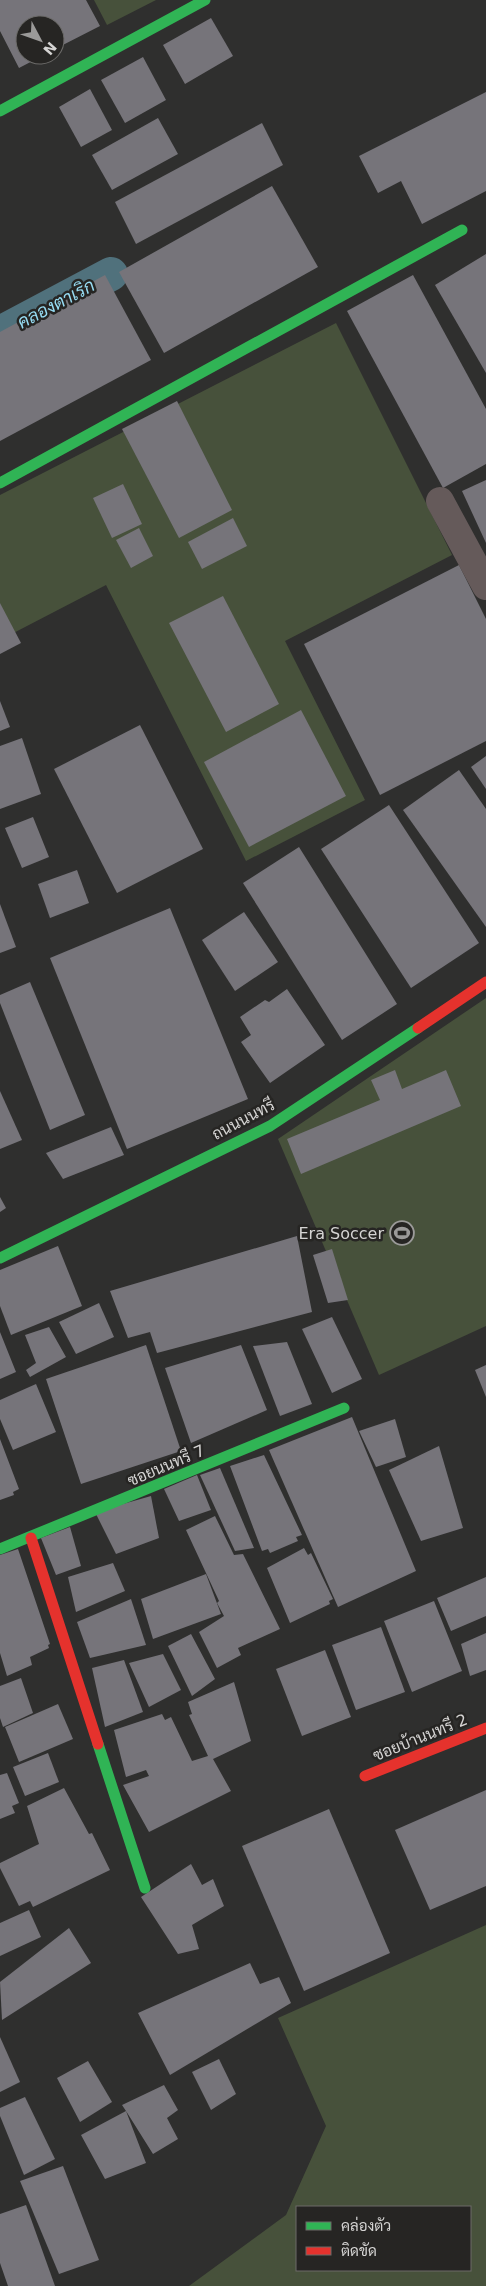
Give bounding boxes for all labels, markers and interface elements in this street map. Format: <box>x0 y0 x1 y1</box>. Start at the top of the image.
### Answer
north arrow <box>15 15 65 65</box>
text: N <box>40 39 60 58</box>
water label: คลองตาเริก <box>14 274 98 333</box>
street label: ถนนนนทรี <box>208 1093 278 1144</box>
sports icon: Era Soccer <box>389 1220 415 1246</box>
place label: Era Soccer <box>298 1224 384 1243</box>
street label: ซอยนนทรี 7 <box>124 1439 208 1490</box>
street label: ซอยบ้านนทรี 2 <box>369 1708 470 1765</box>
legend <box>296 2206 471 2271</box>
text: คล่องตัว <box>341 2216 391 2235</box>
text: ติดขัด <box>341 2242 377 2260</box>

